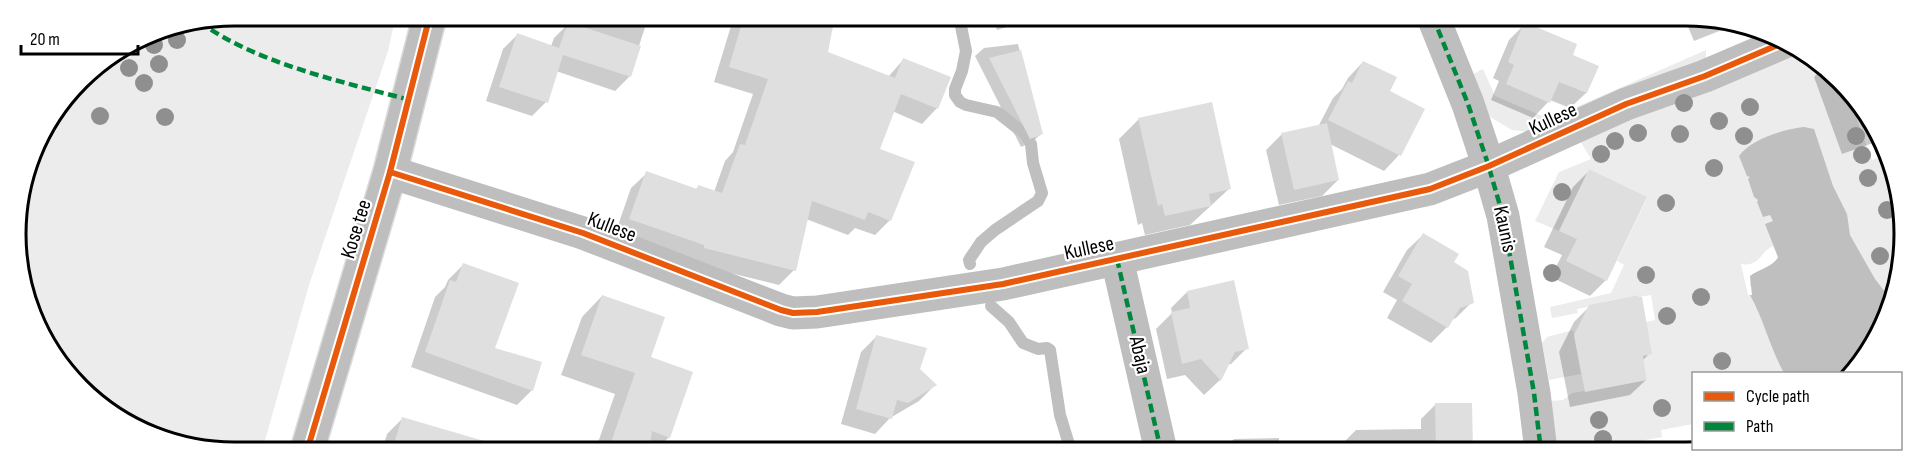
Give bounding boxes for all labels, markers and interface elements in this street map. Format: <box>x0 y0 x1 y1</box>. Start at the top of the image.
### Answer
scale bar <box>21 18 138 56</box>
text: 20 m <box>30 29 60 50</box>
street label: Kullese <box>1525 97 1581 141</box>
street label: Kose tee <box>335 197 377 261</box>
street label: Kaunis <box>1488 204 1522 254</box>
street label: Kullese <box>584 206 640 248</box>
street label: Kullese <box>1062 231 1116 265</box>
street label: Abaja <box>1123 333 1156 376</box>
legend <box>1692 372 1902 450</box>
text: Cycle path <box>1746 386 1810 407</box>
text: Path <box>1746 416 1774 437</box>

